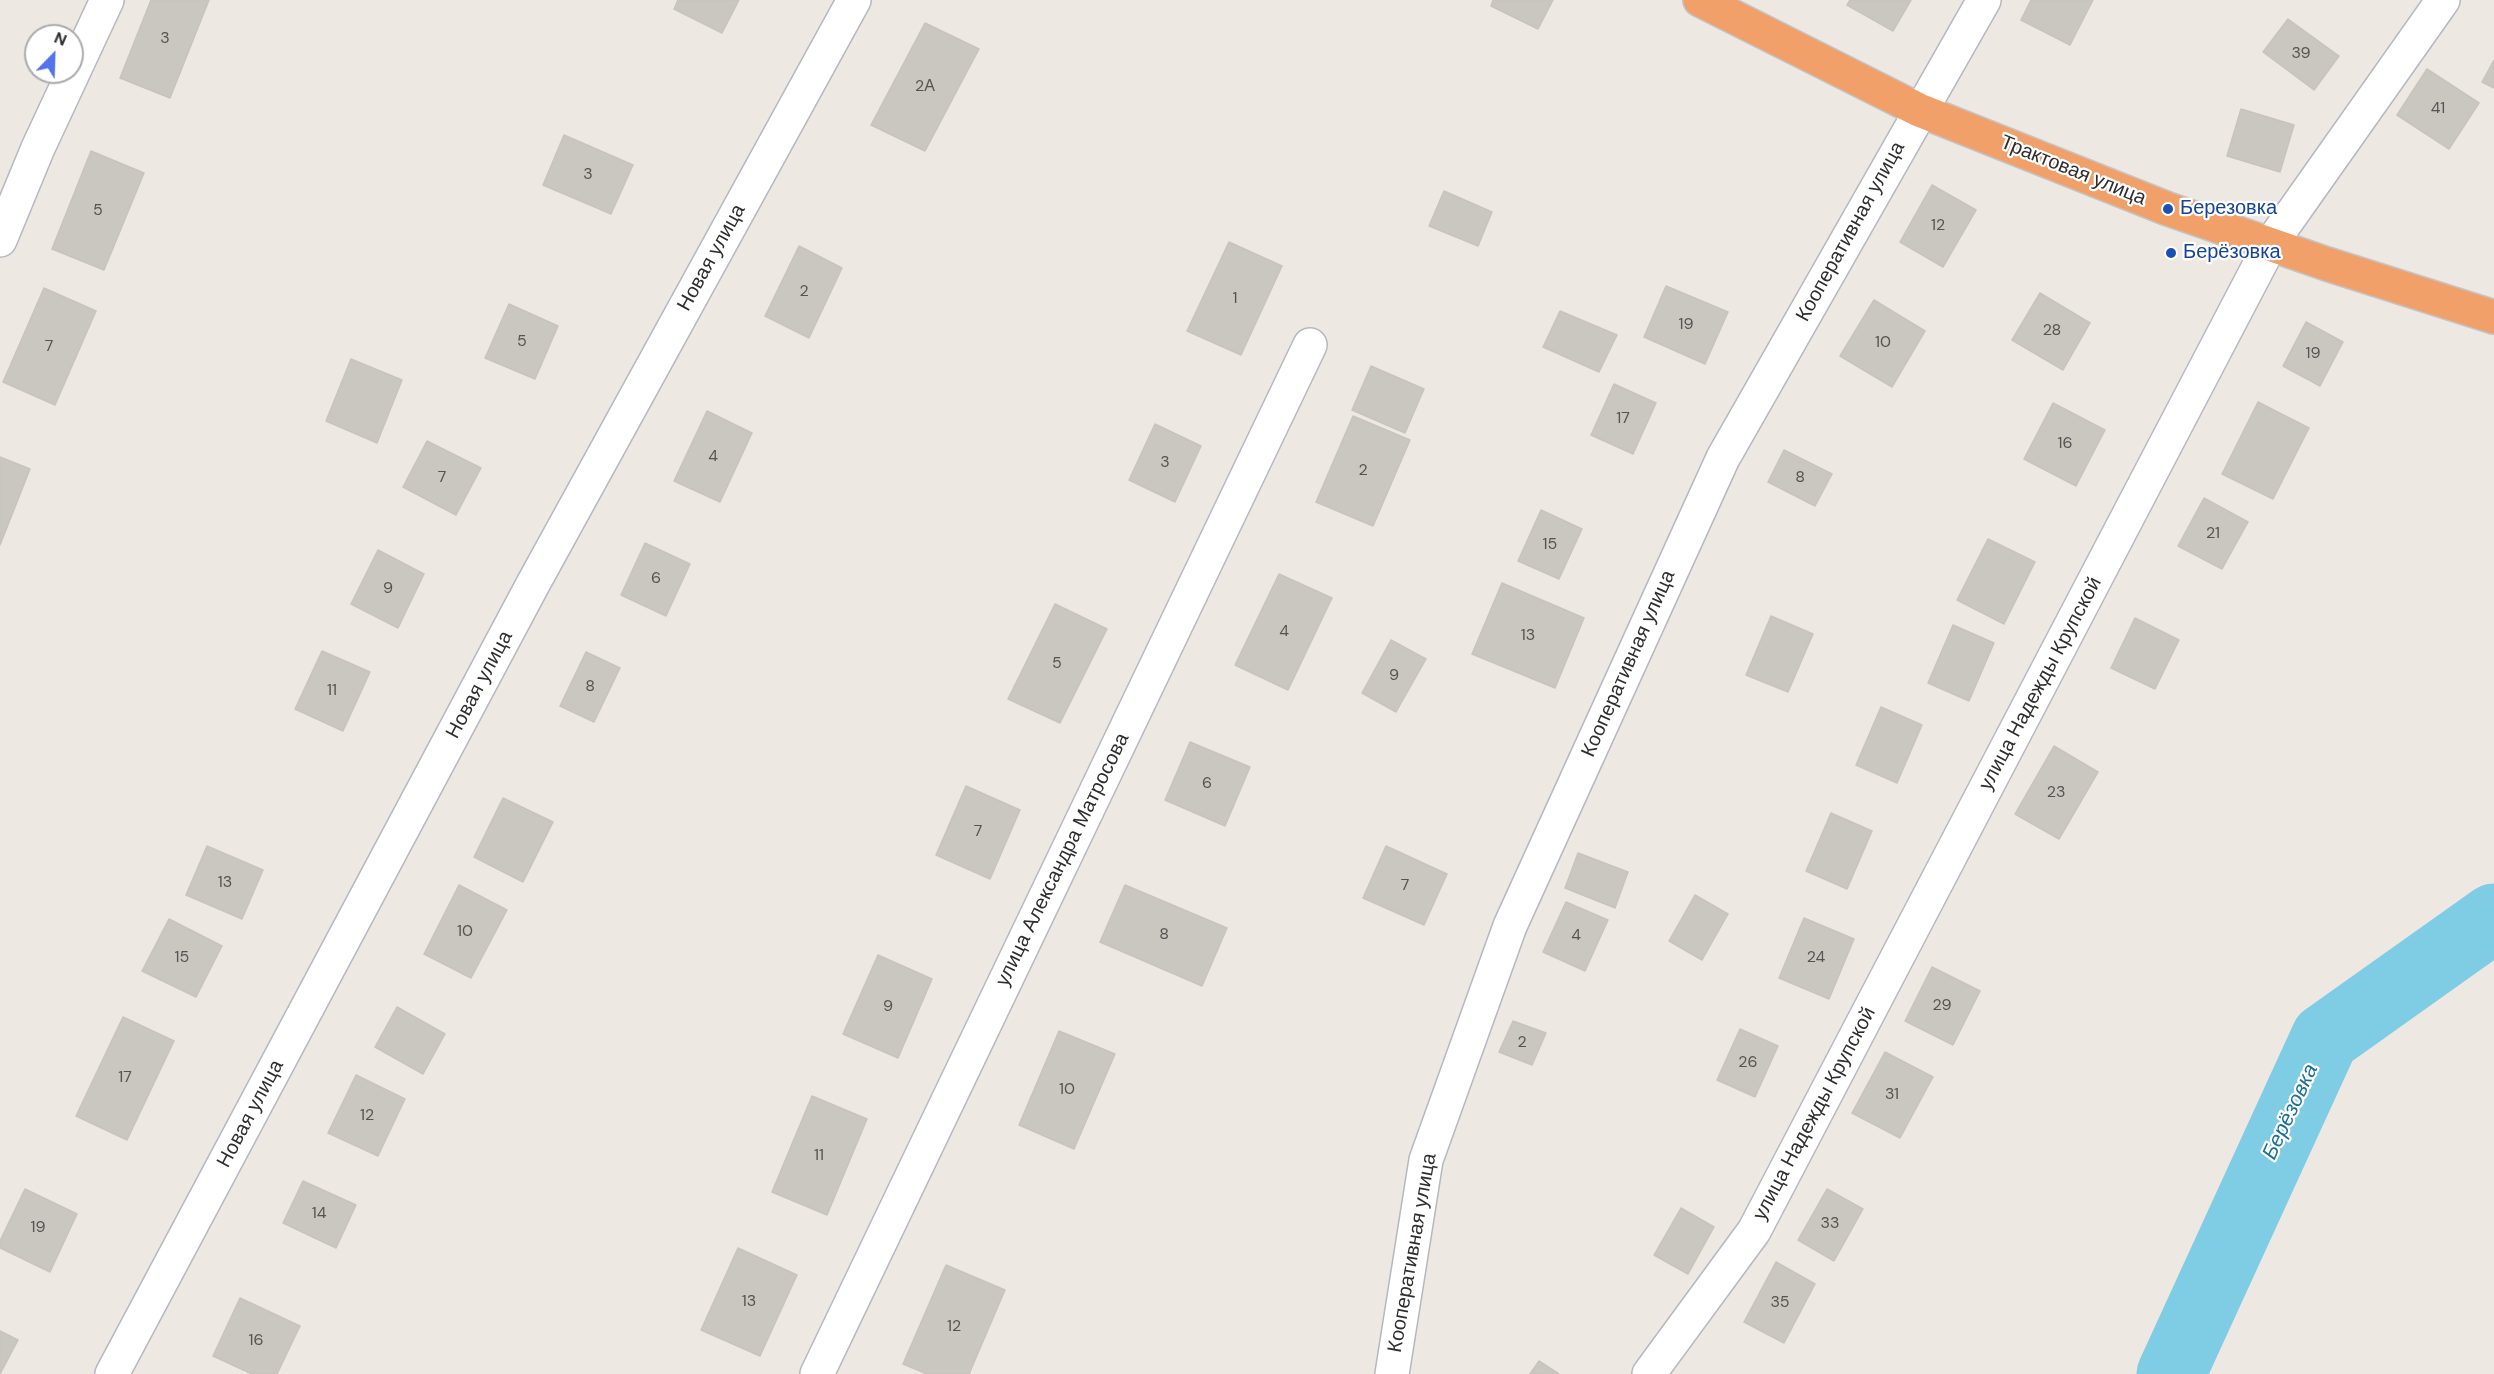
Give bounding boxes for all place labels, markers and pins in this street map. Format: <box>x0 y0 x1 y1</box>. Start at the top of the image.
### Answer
place label: Березовка <box>2180 197 2277 221</box>
marker: Березовка <box>2161 202 2175 216</box>
place label: Берёзовка <box>2183 241 2280 265</box>
marker: Берёзовка <box>2164 246 2178 260</box>

